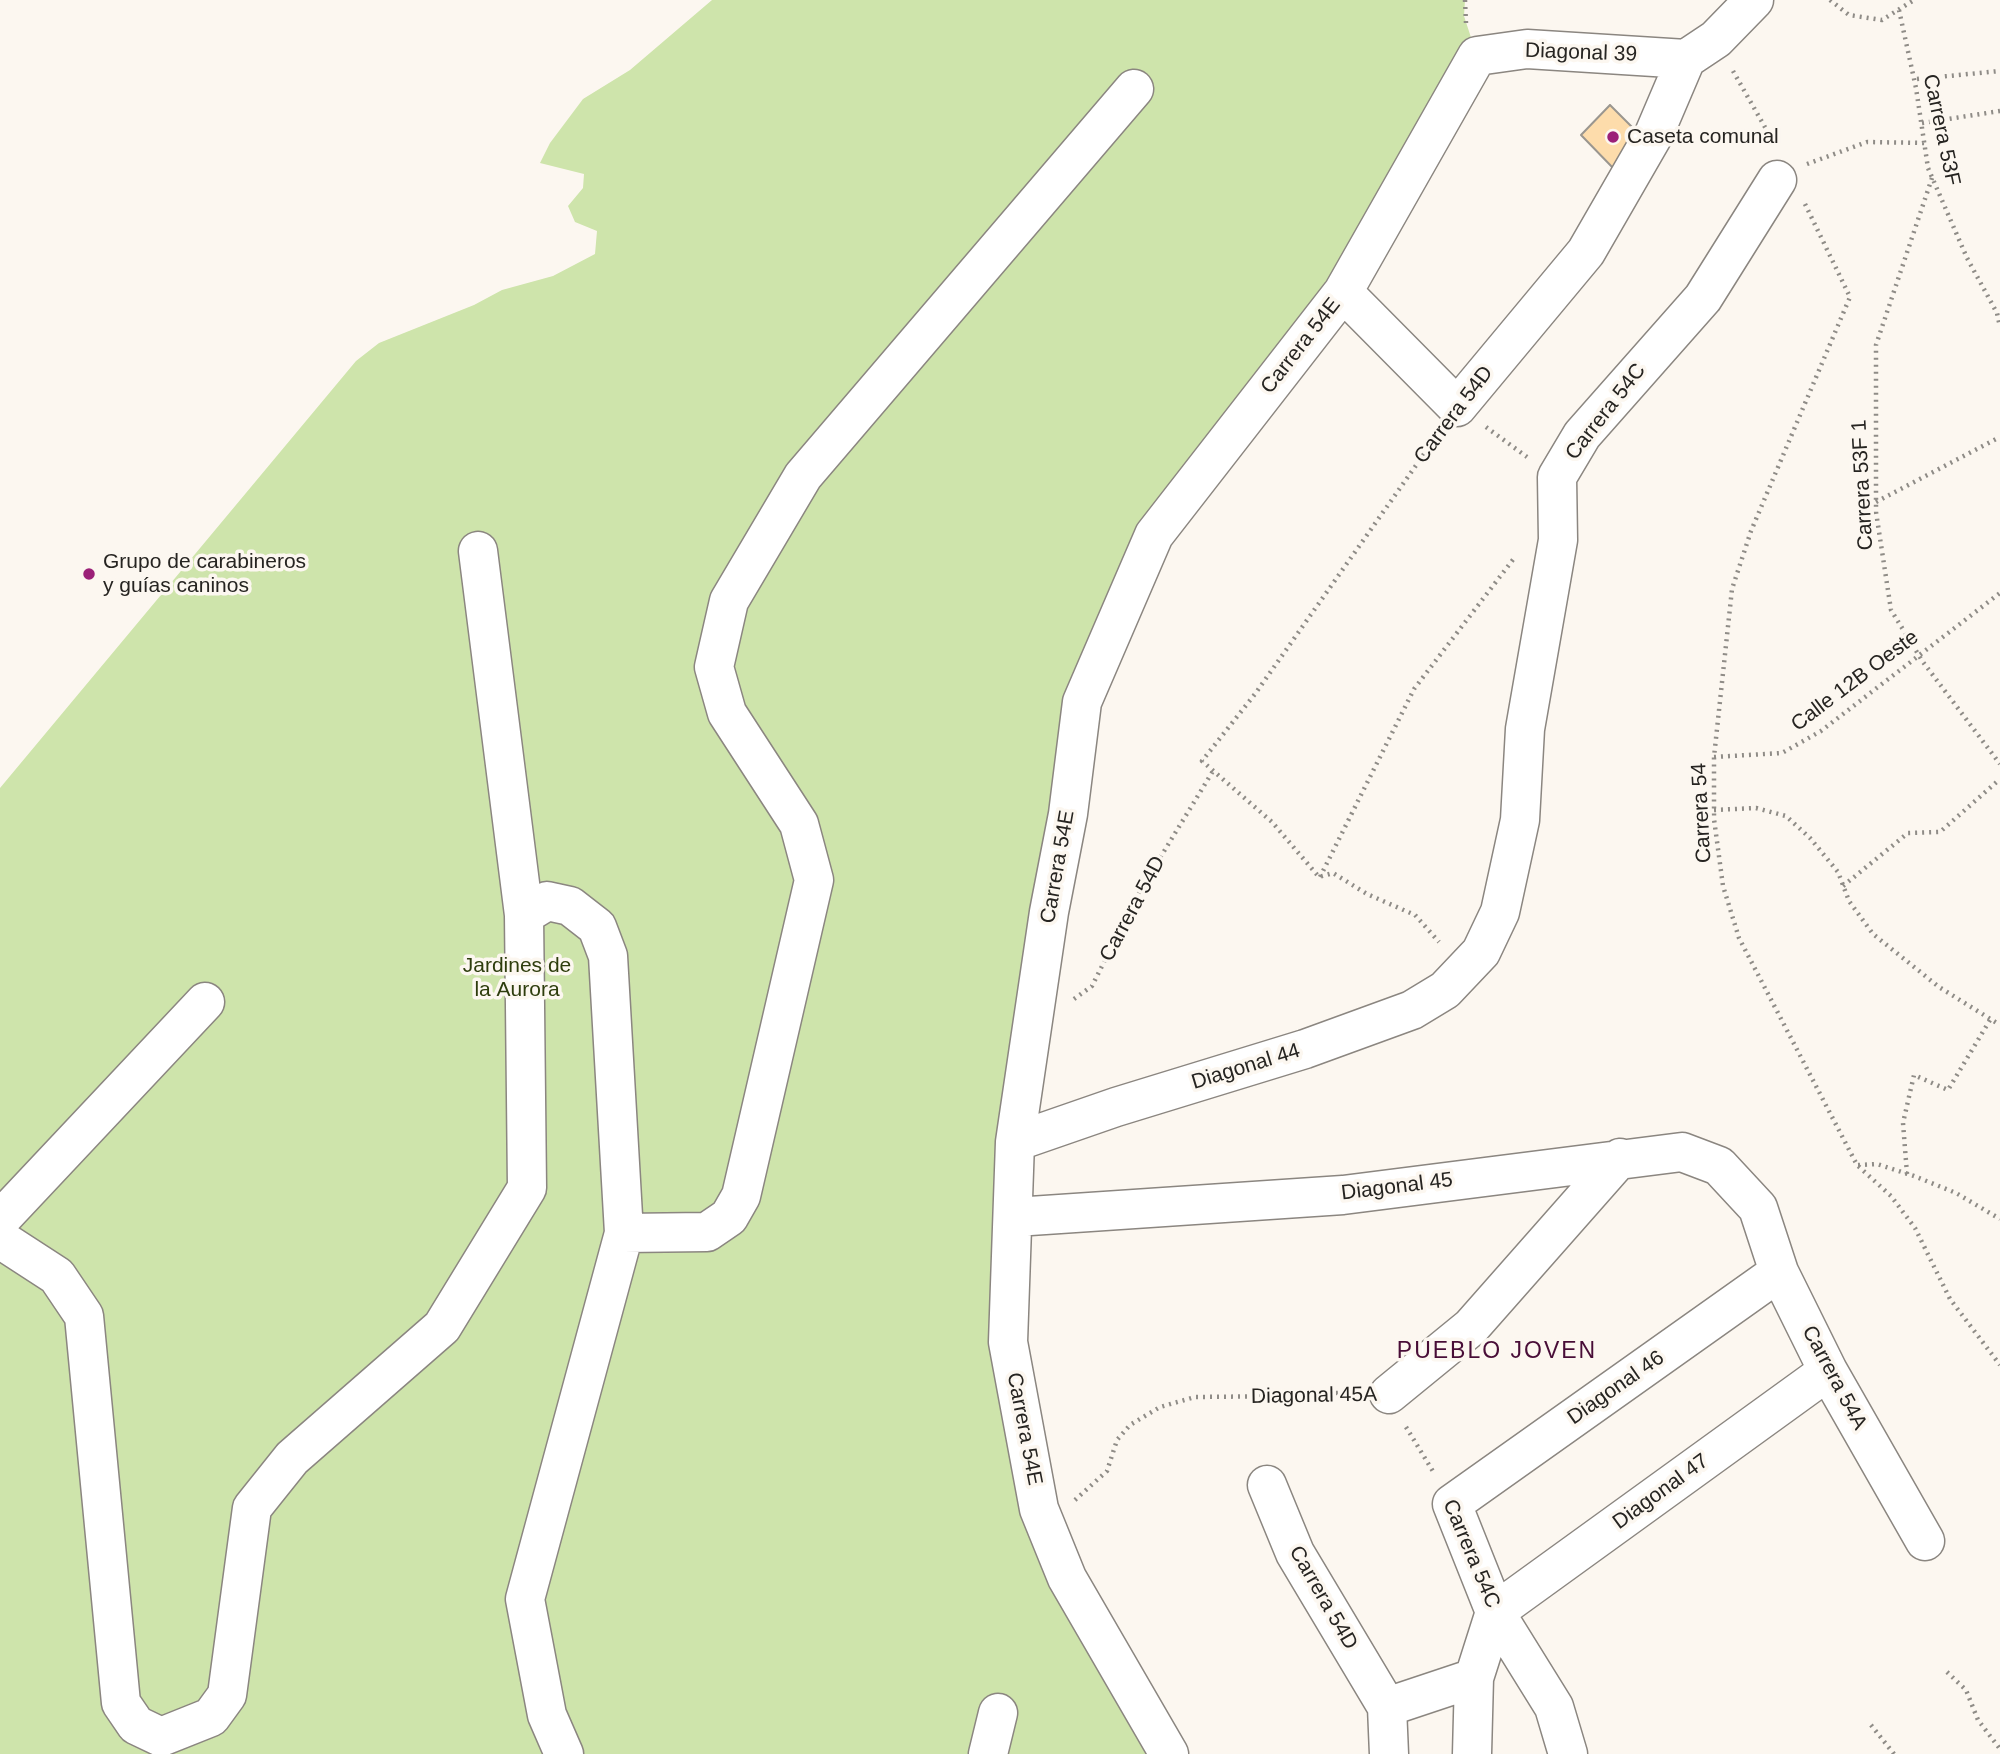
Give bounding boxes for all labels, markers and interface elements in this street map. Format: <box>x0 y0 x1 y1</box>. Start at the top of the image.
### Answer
street label: Diagonal 39 <box>1525 38 1637 68</box>
street label: Carrera 53F <box>1917 72 1965 188</box>
place label: Caseta comunal <box>1627 124 1779 150</box>
marker: Caseta comunal <box>1605 129 1621 145</box>
street label: Carrera 54E <box>1256 293 1346 399</box>
street label: Carrera 54C <box>1561 359 1651 465</box>
street label: Carrera 54D <box>1409 361 1499 469</box>
street label: Carrera 53F 1 <box>1847 419 1879 551</box>
place label: Grupo de carabineros y guías caninos <box>103 549 306 599</box>
marker: Grupo de carabineros y guías caninos <box>81 566 97 582</box>
street label: Calle 12B Oeste <box>1786 625 1924 737</box>
street label: Carrera 54 <box>1687 762 1717 864</box>
street label: Carrera 54E <box>1036 808 1080 926</box>
street label: Carrera 54D <box>1095 852 1171 966</box>
park label: Jardines de la Aurora <box>463 953 571 1003</box>
street label: Diagonal 44 <box>1189 1039 1303 1095</box>
street label: Diagonal 45 <box>1340 1168 1454 1206</box>
street label: Carrera 54A <box>1796 1322 1872 1434</box>
district label: PUEBLO JOVEN <box>1398 1338 1596 1366</box>
street label: Diagonal 46 <box>1563 1346 1669 1430</box>
street label: Carrera 54E <box>1001 1370 1047 1488</box>
street label: Diagonal 45A <box>1251 1382 1377 1410</box>
street label: Diagonal 47 <box>1608 1449 1714 1535</box>
street label: Carrera 54C <box>1437 1496 1505 1612</box>
street label: Carrera 54D <box>1283 1542 1363 1654</box>

